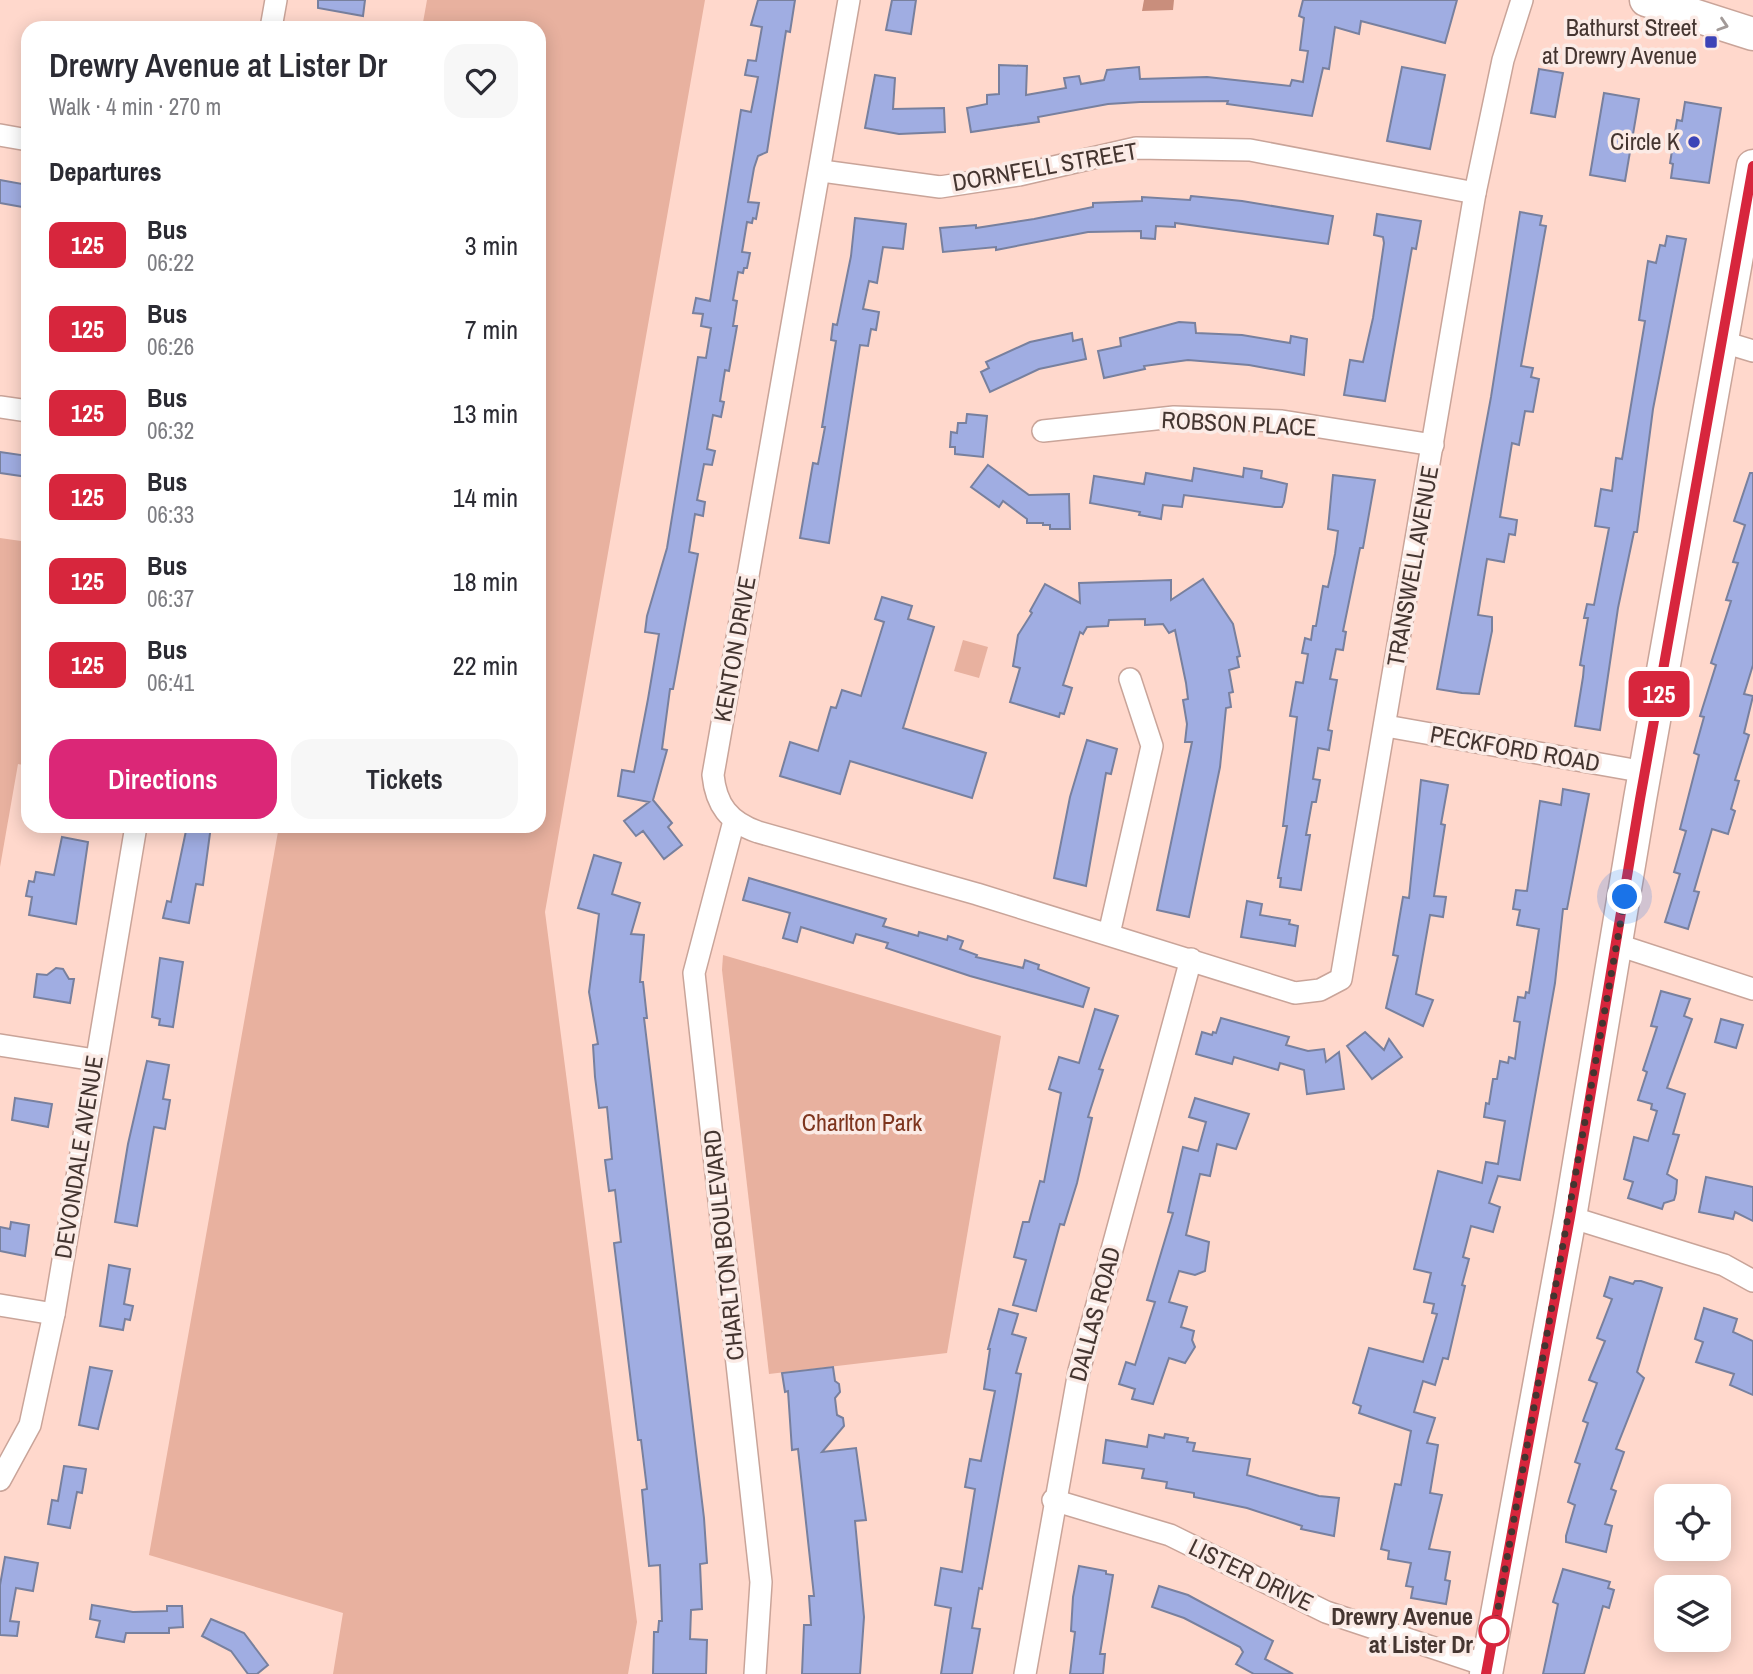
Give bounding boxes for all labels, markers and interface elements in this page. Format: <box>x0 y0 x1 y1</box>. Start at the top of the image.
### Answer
place label: Bathurst Street at Drewry Avenue <box>1542 11 1698 71</box>
one-way arrow <box>1716 16 1728 31</box>
marker: Bathurst Street at Drewry Avenue <box>1703 34 1719 50</box>
text: Drewry Avenue at Lister Dr <box>49 43 387 87</box>
button: heart <box>444 44 518 118</box>
text: Walk · 4 min · 270 m <box>49 91 221 122</box>
place label: Circle K <box>1610 125 1680 157</box>
street label: DORNFELL STREET <box>950 134 1140 198</box>
marker: Circle K <box>1686 134 1702 150</box>
text: Departures <box>49 154 162 189</box>
text: Bus <box>147 212 187 247</box>
text: 3 min <box>465 228 518 263</box>
text: 125 <box>71 229 104 261</box>
text: 06:22 <box>147 247 194 278</box>
text: Bus <box>147 296 187 331</box>
text: 7 min <box>465 312 518 347</box>
text: 125 <box>71 313 104 345</box>
text: 06:26 <box>147 331 194 362</box>
text: Bus <box>147 380 187 415</box>
text: 13 min <box>453 396 518 431</box>
text: 125 <box>71 397 104 429</box>
street label: ROBSON PLACE <box>1161 403 1317 443</box>
text: 06:32 <box>147 415 194 446</box>
street label: TRANSWELL AVENUE <box>1379 463 1445 669</box>
text: Bus <box>147 464 187 499</box>
text: 14 min <box>453 480 518 515</box>
text: 125 <box>71 481 104 513</box>
text: 06:33 <box>147 499 194 530</box>
text: Bus <box>147 548 187 583</box>
text: 18 min <box>453 564 518 599</box>
text: 125 <box>71 565 104 597</box>
street label: KENTON DRIVE <box>705 574 763 724</box>
text: 06:37 <box>147 583 194 614</box>
text: Bus <box>147 632 187 667</box>
text: 22 min <box>453 648 518 683</box>
text: 125 <box>71 649 104 681</box>
text: 06:41 <box>147 667 194 698</box>
line badge: 125 <box>1619 671 1699 717</box>
text: 125 <box>1643 678 1675 710</box>
street label: PECKFORD ROAD <box>1428 717 1602 779</box>
button: Directions <box>49 739 277 819</box>
button: Tickets <box>291 739 518 819</box>
your location <box>1607 879 1642 914</box>
street label: DEVONDALE AVENUE <box>46 1053 110 1261</box>
park label: Charlton Park <box>802 1106 922 1138</box>
street label: CHARLTON BOULEVARD <box>695 1128 751 1362</box>
street label: DALLAS ROAD <box>1061 1243 1127 1384</box>
map controls <box>1654 1484 1731 1652</box>
button: locate <box>1654 1484 1731 1561</box>
street label: LISTER DRIVE <box>1184 1530 1319 1618</box>
button: layers <box>1654 1575 1731 1652</box>
place label: Drewry Avenue at Lister Dr <box>1331 1600 1473 1660</box>
marker: Drewry Avenue at Lister Dr <box>1479 1616 1509 1646</box>

